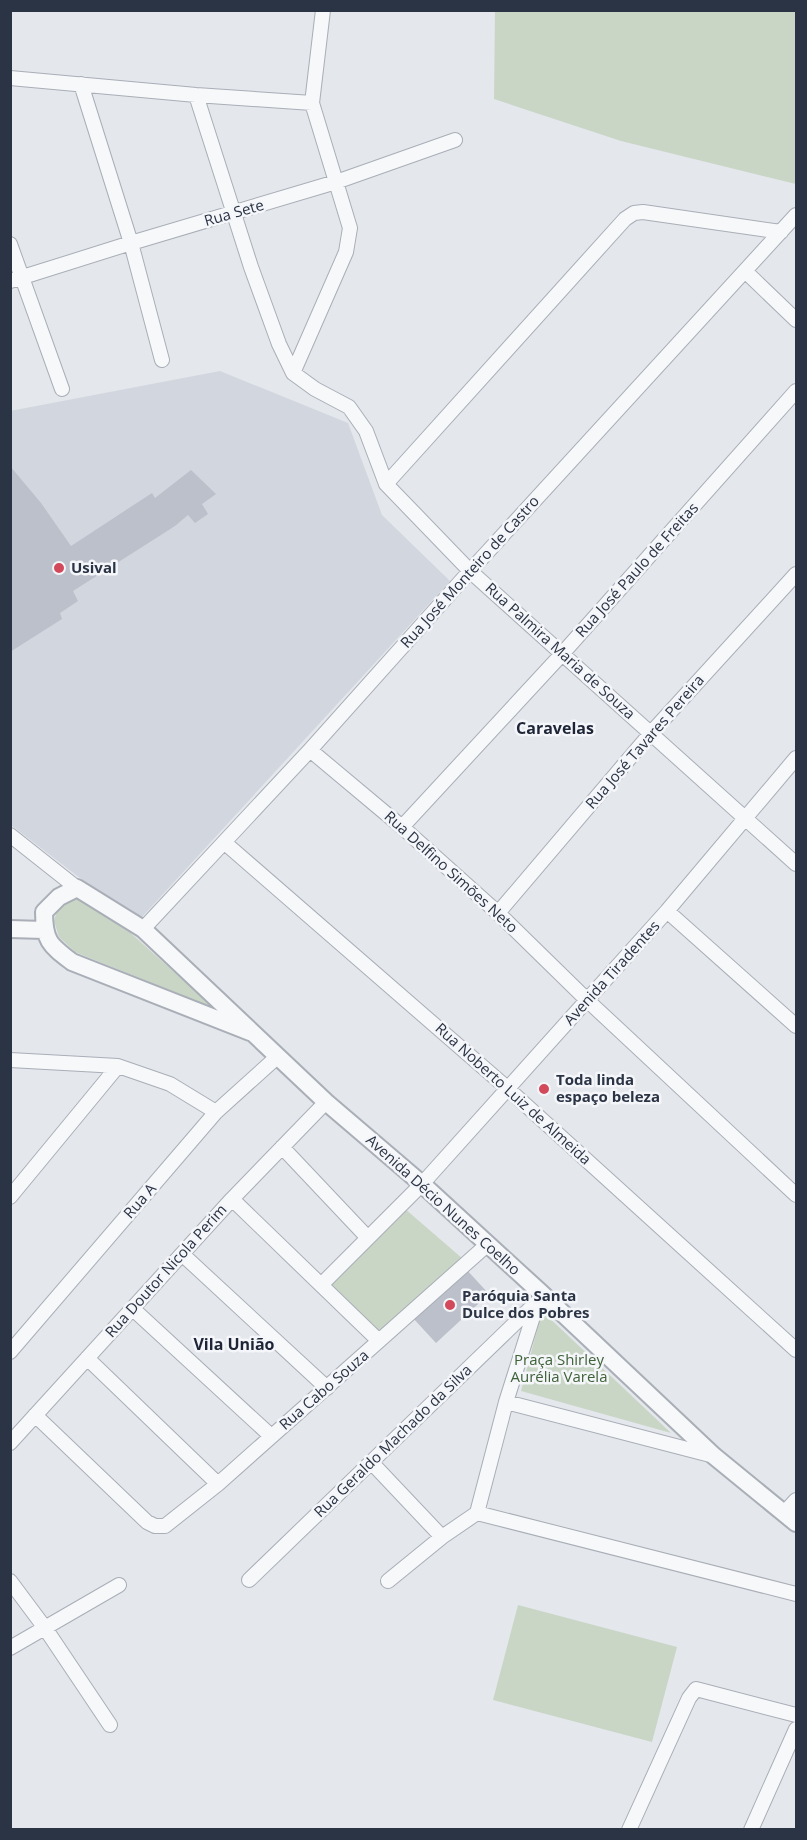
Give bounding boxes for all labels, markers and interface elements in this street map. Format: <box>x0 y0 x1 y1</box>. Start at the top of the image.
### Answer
street label: Rua Sete <box>202 194 266 230</box>
street label: Rua José Monteiro de Castro <box>395 491 543 652</box>
street label: Rua José Paulo de Freitas <box>570 498 702 641</box>
place label: Usival <box>71 557 117 577</box>
marker: Usival <box>52 561 66 575</box>
street label: Rua Palmira Maria de Souza <box>481 578 640 723</box>
street label: Rua José Tavares Pereira <box>580 670 708 813</box>
district label: Caravelas <box>516 717 594 739</box>
street label: Rua Delfino Simões Neto <box>381 806 523 937</box>
street label: Avenida Tiradentes <box>559 916 664 1029</box>
street label: Rua Noberto Luiz de Almeida <box>432 1018 596 1169</box>
place label: Toda linda espaço beleza <box>556 1069 660 1106</box>
marker: Toda linda espaço beleza <box>537 1082 551 1096</box>
street label: Avenida Décio Nunes Coelho <box>362 1130 525 1279</box>
street label: Rua A <box>119 1178 160 1222</box>
street label: Rua Doutor Nicola Perim <box>100 1199 230 1341</box>
place label: Paróquia Santa Dulce dos Pobres <box>462 1285 589 1322</box>
marker: Paróquia Santa Dulce dos Pobres <box>443 1298 457 1312</box>
district label: Vila União <box>193 1333 275 1355</box>
street label: Rua Cabo Souza <box>274 1345 372 1434</box>
park label: Praça Shirley Aurélia Varela <box>511 1349 608 1386</box>
street label: Rua Geraldo Machado da Silva <box>309 1359 476 1521</box>

